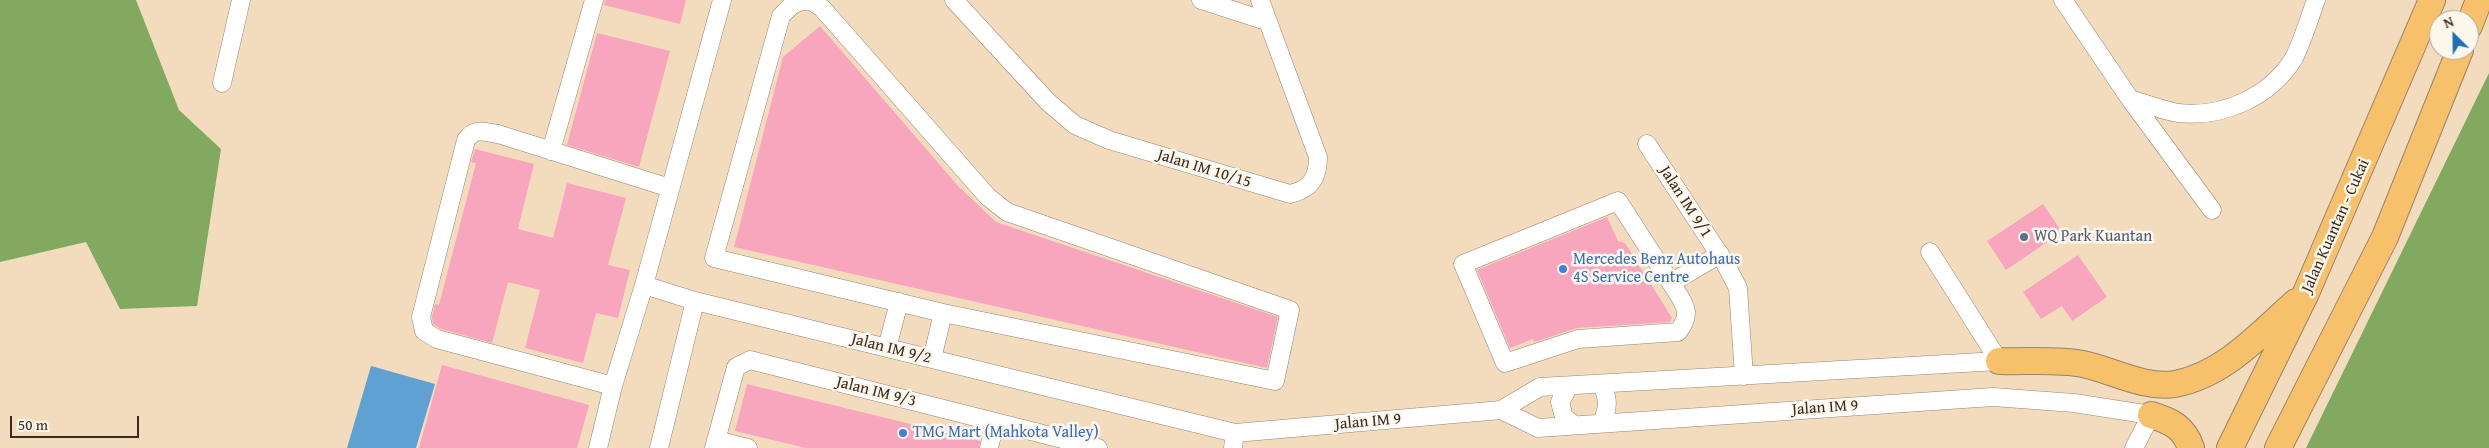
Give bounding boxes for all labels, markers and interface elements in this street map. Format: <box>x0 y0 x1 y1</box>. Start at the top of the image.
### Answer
north arrow <box>2429 10 2479 60</box>
text: N <box>2440 11 2457 33</box>
street label: Jalan IM 10/15 <box>1155 146 1253 192</box>
street label: Jalan Kuantan - Cukai <box>2298 156 2374 296</box>
street label: Jalan IM 9/1 <box>1655 163 1715 241</box>
place label: WQ Park Kuantan <box>2034 227 2152 247</box>
marker: WQ Park Kuantan <box>2018 231 2030 243</box>
place label: Mercedes Benz Autohaus 4S Service Centre <box>1573 250 1740 288</box>
marker: Mercedes Benz Autohaus 4S Service Centre <box>1557 263 1569 275</box>
street label: Jalan IM 9/2 <box>849 330 933 368</box>
street label: Jalan IM 9/3 <box>834 373 918 411</box>
street label: Jalan IM 9 <box>1791 396 1859 420</box>
scale bar <box>12 406 141 438</box>
street label: Jalan IM 9 <box>1334 410 1402 434</box>
text: 50 m <box>18 414 48 435</box>
place label: TMG Mart (Mahkota Valley) <box>913 423 1099 443</box>
marker: TMG Mart (Mahkota Valley) <box>897 427 909 439</box>

